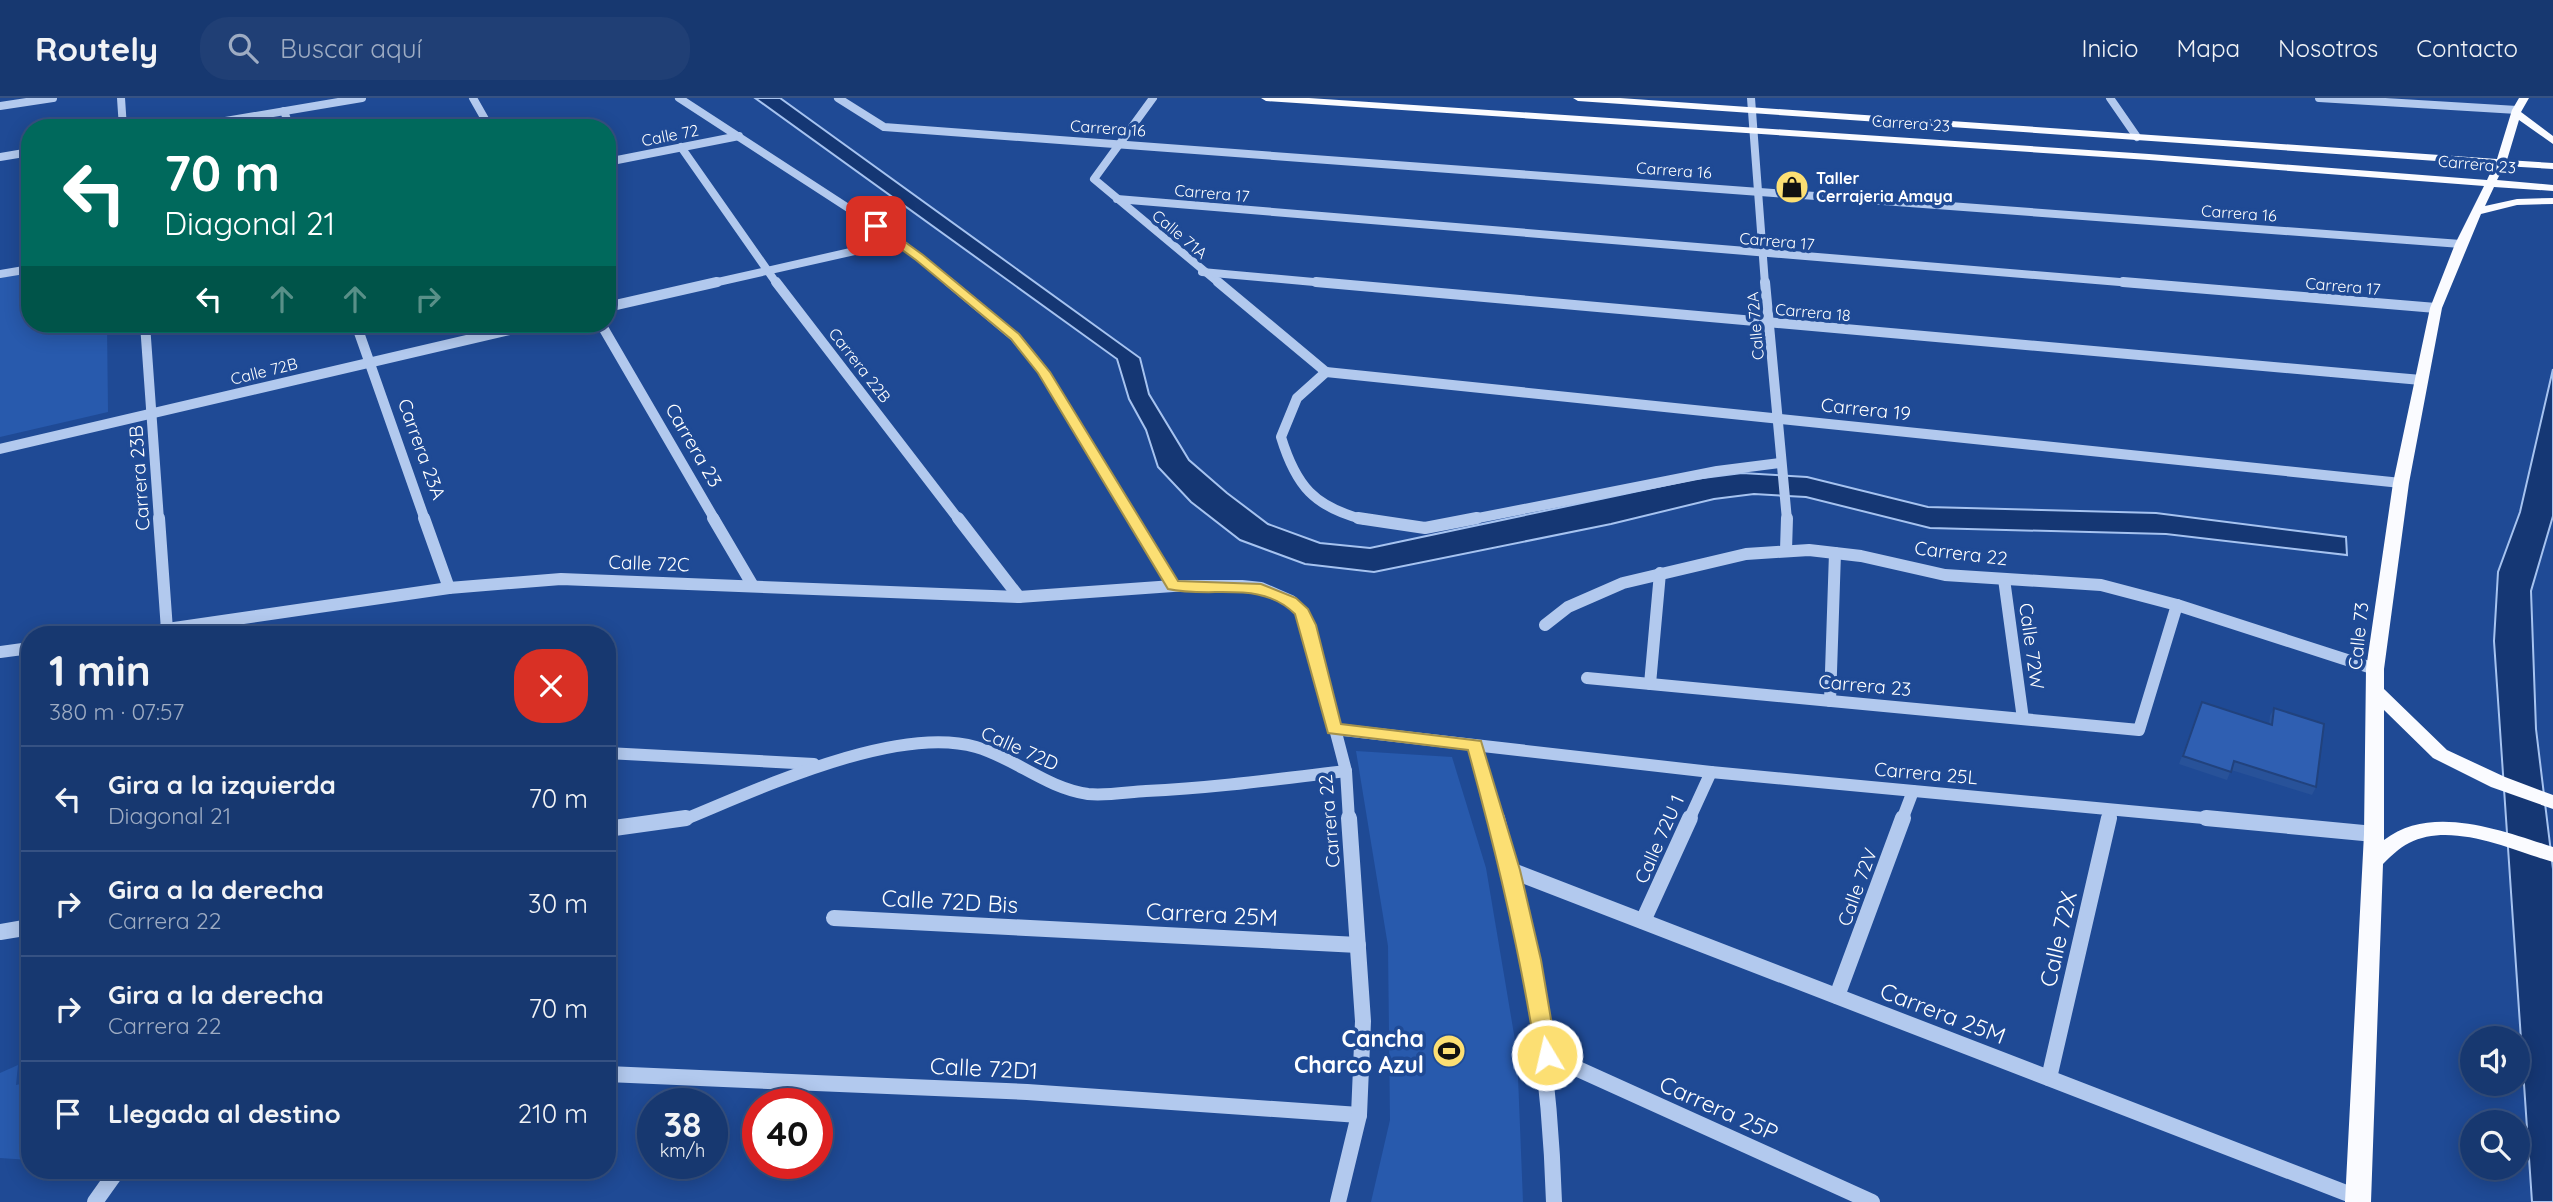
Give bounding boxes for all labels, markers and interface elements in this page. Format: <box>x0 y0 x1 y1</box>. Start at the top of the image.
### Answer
search box <box>200 17 690 80</box>
text: Routely <box>35 28 158 69</box>
icon: search <box>224 29 262 67</box>
text: Buscar aquí <box>280 32 422 65</box>
text: Inicio <box>2081 33 2139 63</box>
text: Mapa <box>2177 33 2240 63</box>
text: Nosotros <box>2278 33 2378 63</box>
text: Contacto <box>2416 33 2518 63</box>
street label: Carrera 23 <box>1871 110 1951 136</box>
street label: Carrera 16 <box>1070 115 1147 141</box>
street label: Calle 72 <box>640 120 700 150</box>
text: 70 m <box>164 142 280 203</box>
icon: left <box>49 147 140 238</box>
street label: Carrera 23 <box>2437 151 2517 177</box>
street label: Carrera 16 <box>1636 157 1713 183</box>
shop icon: Taller Cerrajeria Amaya <box>1773 168 1811 206</box>
place label: Taller Cerrajeria Amaya <box>1816 168 1953 206</box>
street label: Carrera 17 <box>1174 180 1250 206</box>
pin <box>846 196 906 256</box>
street label: Carrera 16 <box>2201 200 2278 226</box>
text: Diagonal 21 <box>164 203 335 243</box>
street label: Calle 71A <box>1148 205 1212 263</box>
icon: arrive <box>857 207 895 245</box>
street label: Carrera 17 <box>1739 228 1815 254</box>
street label: Carrera 17 <box>2305 273 2381 299</box>
icon: left <box>190 280 228 318</box>
icon: ahead <box>263 280 301 318</box>
icon: ahead <box>336 280 374 318</box>
icon: right <box>409 280 447 318</box>
street label: Calle 72A <box>1742 291 1768 361</box>
street label: Carrera 18 <box>1774 299 1852 325</box>
street label: Carrera 22B <box>825 324 895 406</box>
street label: Calle 72B <box>228 353 300 389</box>
street label: Carrera 19 <box>1820 392 1912 426</box>
street label: Carrera 23A <box>393 395 451 503</box>
street label: Carrera 23 <box>660 399 728 491</box>
street label: Carrera 23B <box>123 425 155 531</box>
street label: Carrera 22 <box>1913 535 2009 571</box>
street label: Calle 72C <box>608 550 690 576</box>
street label: Calle 72W <box>2014 601 2050 691</box>
street label: Calle 73 <box>2343 601 2373 671</box>
text: 1 min <box>49 644 151 697</box>
button: close <box>514 649 588 723</box>
street label: Carrera 23 <box>1818 669 1912 701</box>
text: 380 m · 07:57 <box>49 697 184 726</box>
street label: Calle 72D <box>978 720 1062 776</box>
street label: Carrera 25L <box>1873 757 1979 789</box>
text: Gira a la izquierda <box>108 768 336 801</box>
street label: Carrera 22 <box>1313 773 1345 869</box>
icon: left <box>49 780 87 818</box>
text: 70 m <box>528 782 588 815</box>
street label: Calle 72U 1 <box>1629 791 1689 887</box>
text: Diagonal 21 <box>108 801 231 830</box>
street label: Calle 72V <box>1832 845 1882 929</box>
text: Gira a la derecha <box>108 873 324 906</box>
street label: Calle 72D Bis <box>881 883 1019 919</box>
icon: right <box>49 885 87 923</box>
text: 30 m <box>528 887 588 920</box>
street label: Calle 72X <box>2033 888 2083 990</box>
street label: Carrera 25M <box>1145 896 1279 932</box>
text: Carrera 22 <box>108 906 221 935</box>
street label: Carrera 25M <box>1876 976 2010 1050</box>
text: Gira a la derecha <box>108 978 324 1011</box>
icon: right <box>49 990 87 1028</box>
text: 70 m <box>528 992 588 1025</box>
text: Carrera 22 <box>108 1011 221 1040</box>
position arrow <box>1510 1018 1584 1092</box>
place label: Cancha Charco Azul <box>1294 1024 1424 1079</box>
map controls <box>2460 1026 2530 1180</box>
button: sound <box>2460 1026 2530 1096</box>
sports icon: Cancha Charco Azul <box>1430 1032 1468 1070</box>
street label: Calle 72D1 <box>929 1051 1039 1085</box>
street label: Carrera 25P <box>1655 1069 1783 1147</box>
speed limit sign: 40 <box>742 1088 833 1179</box>
icon: arrive <box>49 1095 87 1133</box>
text: Llegada al destino <box>108 1097 341 1130</box>
text: 210 m <box>518 1097 588 1130</box>
text: 38 <box>664 1102 701 1146</box>
button: search <box>2460 1110 2530 1180</box>
text: km/h <box>660 1139 705 1162</box>

